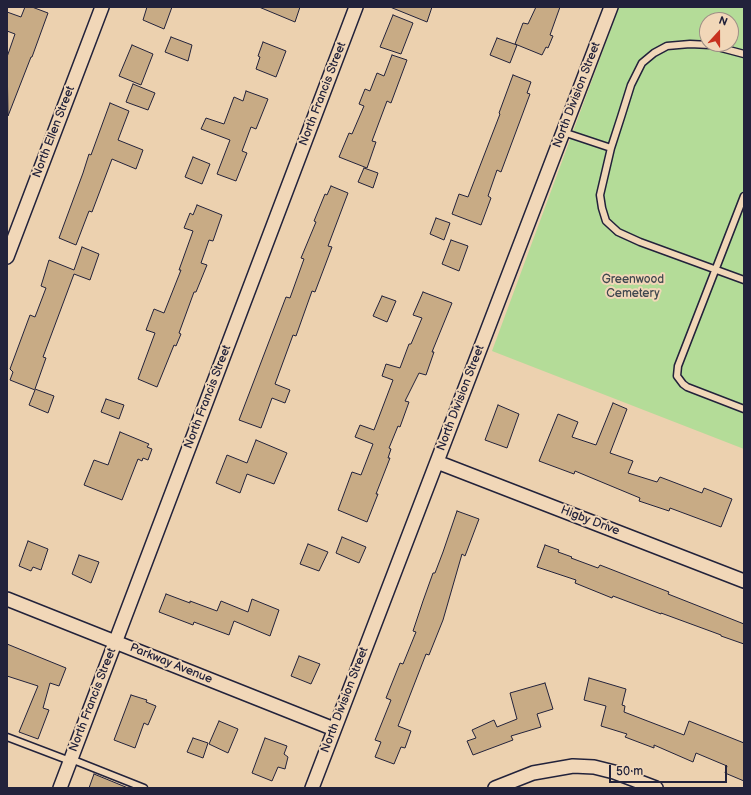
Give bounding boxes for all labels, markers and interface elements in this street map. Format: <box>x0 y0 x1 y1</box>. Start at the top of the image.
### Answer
north arrow <box>699 12 739 52</box>
text: N <box>717 14 729 29</box>
street label: North Francis Street <box>297 40 349 148</box>
street label: North Division Street <box>550 40 604 150</box>
street label: North Ellen Street <box>30 84 78 180</box>
park label: Greenwood Cemetery <box>602 273 664 301</box>
street label: North Francis Street <box>182 343 234 451</box>
street label: North Division Street <box>434 343 488 453</box>
street label: Higby Drive <box>558 503 622 539</box>
street label: Parkway Avenue <box>128 641 214 687</box>
street label: North Division Street <box>318 645 372 755</box>
street label: North Francis Street <box>67 646 119 754</box>
scale bar <box>611 757 729 783</box>
text: 50 m <box>616 764 643 779</box>

